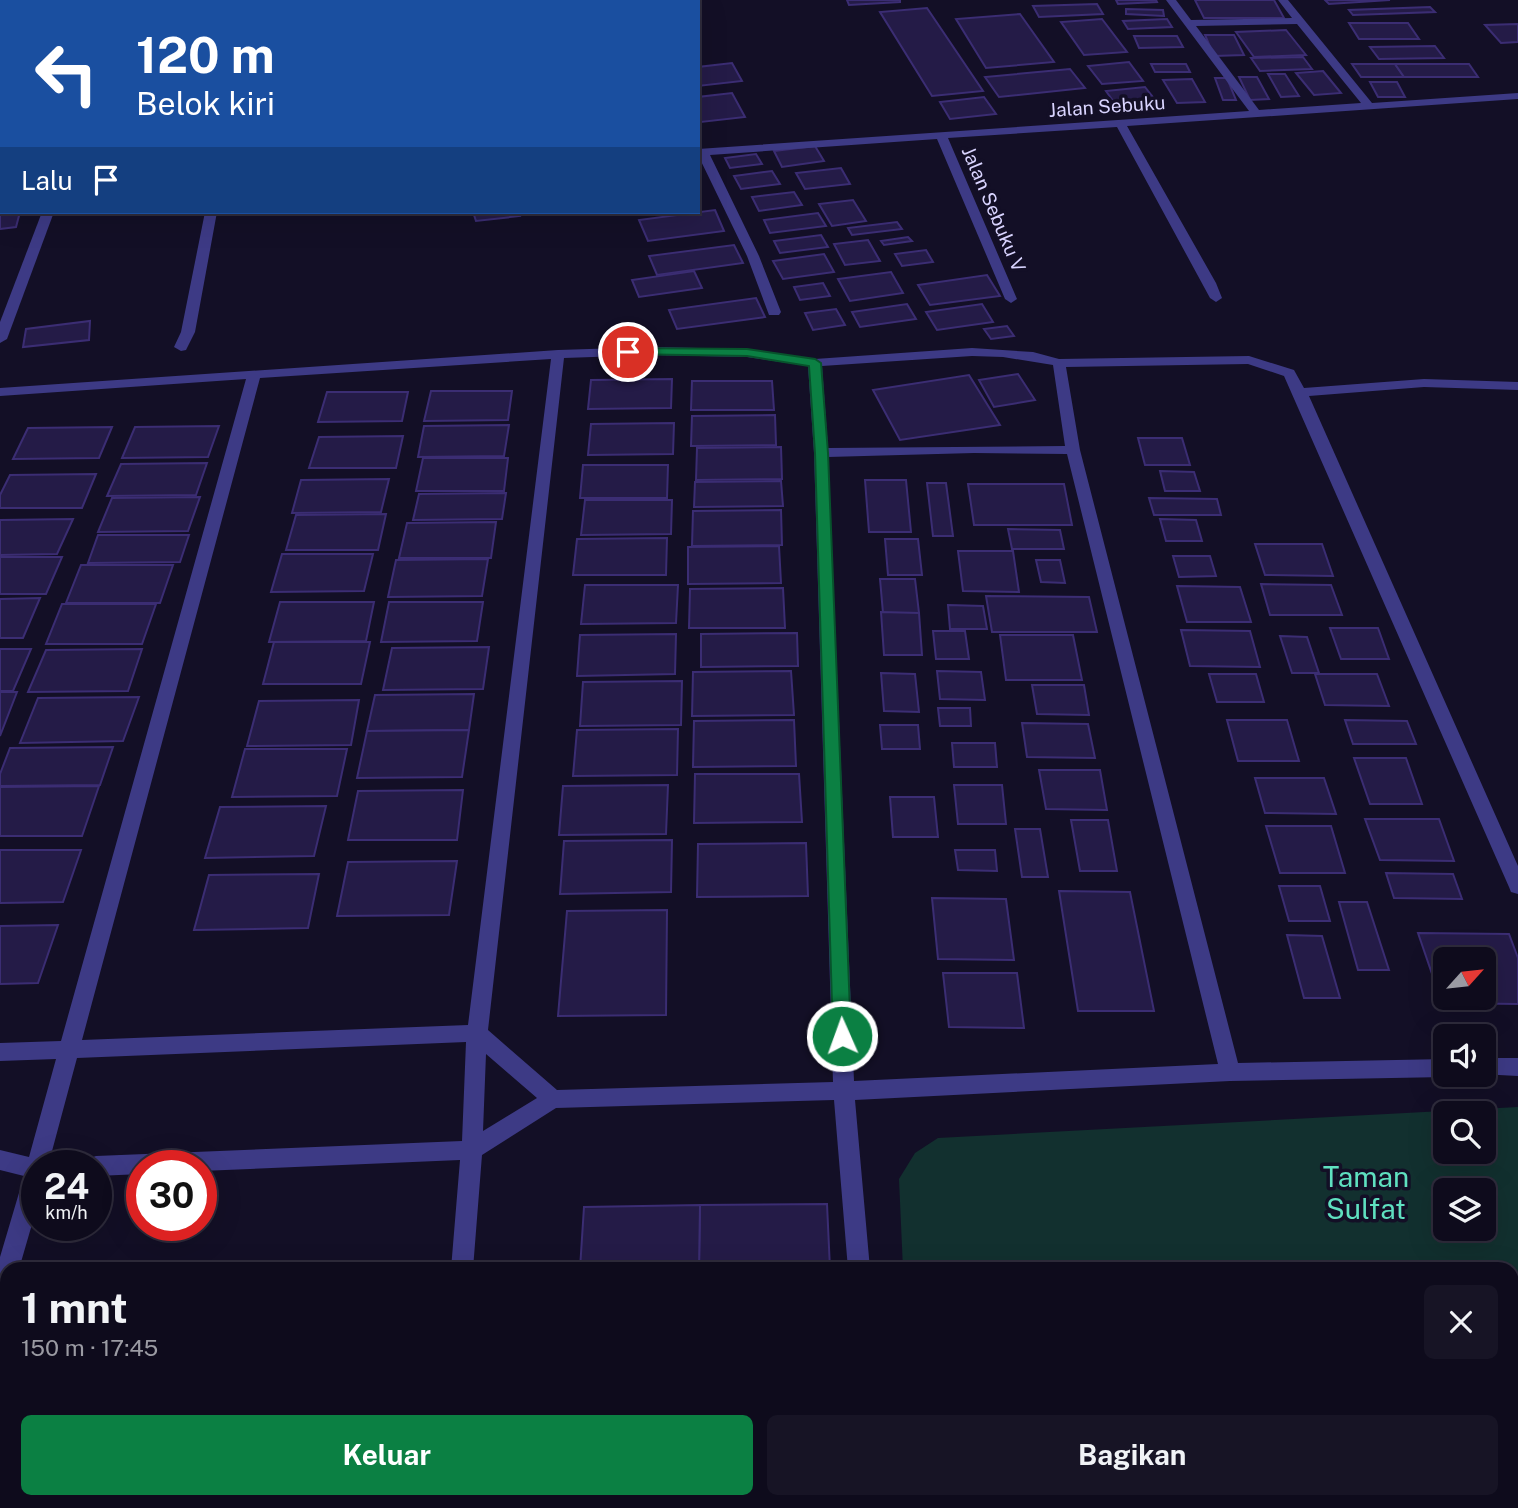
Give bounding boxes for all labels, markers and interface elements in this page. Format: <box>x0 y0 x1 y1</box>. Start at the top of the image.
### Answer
text: 120 m <box>136 26 275 84</box>
icon: left <box>21 28 112 119</box>
text: Belok kiri <box>136 85 275 122</box>
street label: Jalan Sebuku <box>1048 91 1166 121</box>
street label: Jalan Sebuku V <box>958 143 1030 275</box>
icon: arrive <box>87 161 125 199</box>
text: Lalu <box>21 165 73 196</box>
pin <box>598 322 658 382</box>
icon: arrive <box>609 333 647 371</box>
north arrow <box>1433 947 1496 1010</box>
map controls <box>1433 947 1496 1241</box>
position arrow <box>805 999 879 1073</box>
button: sound <box>1433 1024 1496 1087</box>
button: search <box>1433 1101 1496 1164</box>
speed limit sign: 30 <box>126 1150 217 1241</box>
park label: Taman Sulfat <box>1323 1160 1409 1225</box>
text: 24 <box>44 1166 89 1207</box>
button: layers <box>1433 1178 1496 1241</box>
text: km/h <box>45 1202 88 1223</box>
text: 1 mnt <box>21 1283 128 1332</box>
button: close <box>1424 1285 1498 1359</box>
text: 150 m · 17:45 <box>21 1334 158 1361</box>
button: Keluar <box>21 1415 753 1495</box>
button: Bagikan <box>767 1415 1498 1495</box>

